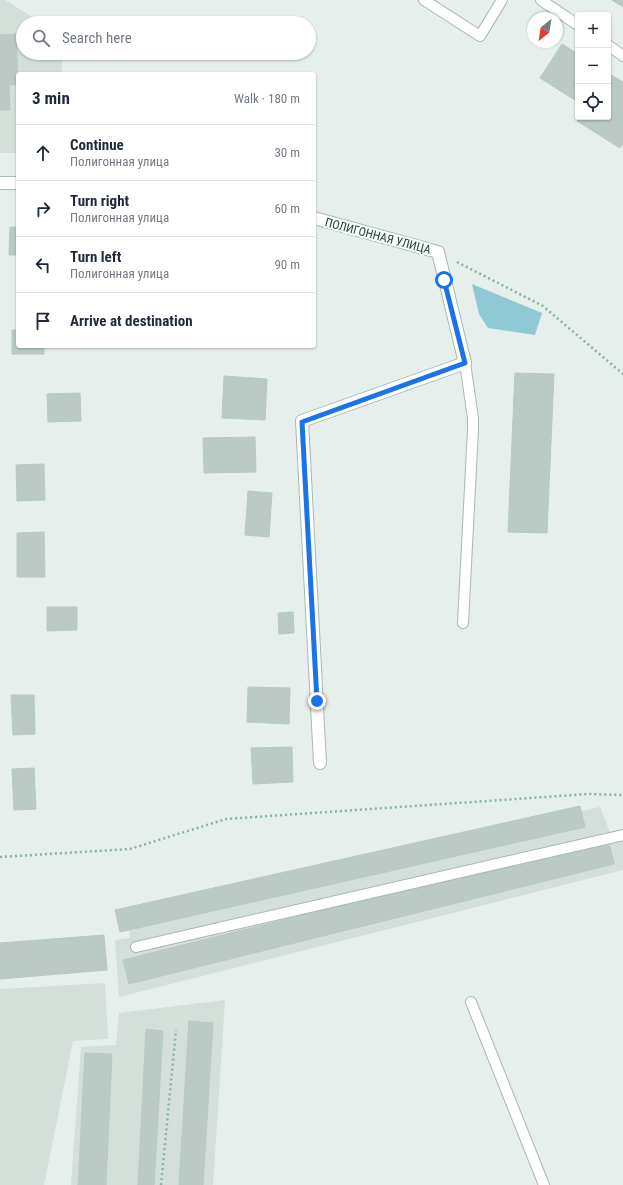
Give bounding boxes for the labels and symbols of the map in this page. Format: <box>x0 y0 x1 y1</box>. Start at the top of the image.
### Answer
north arrow <box>527 12 563 48</box>
street label: ПОЛИГОННАЯ УЛИЦА <box>323 215 433 257</box>
route start <box>435 271 453 289</box>
route end <box>308 692 326 710</box>

